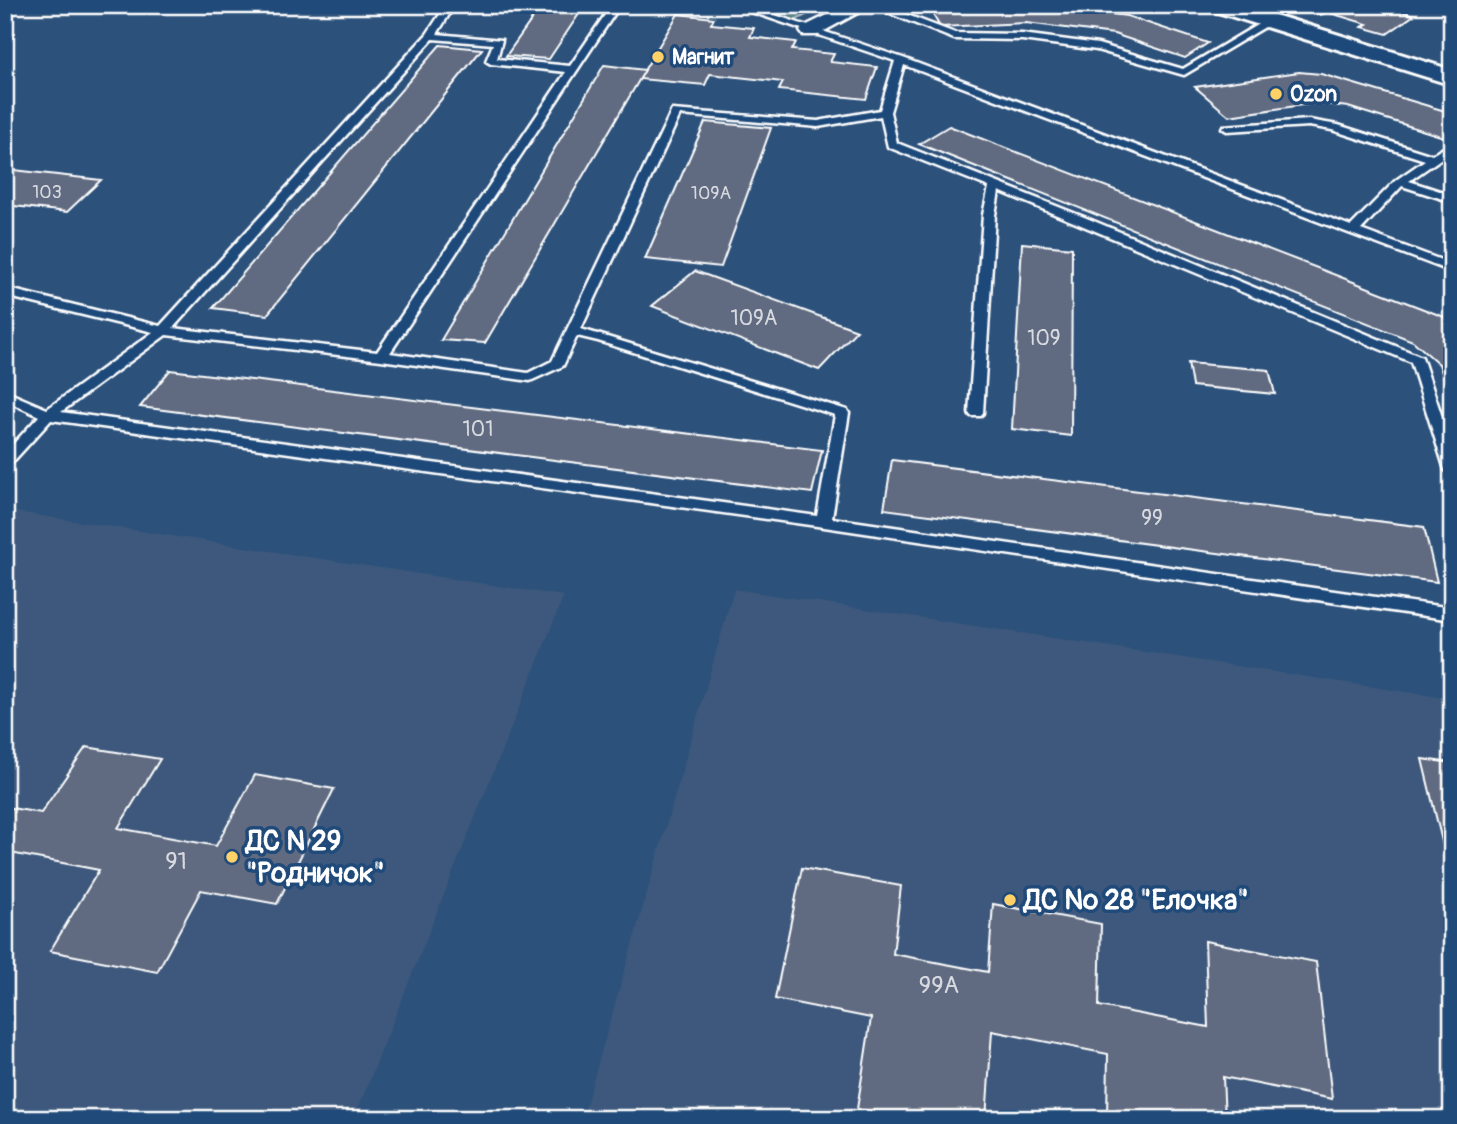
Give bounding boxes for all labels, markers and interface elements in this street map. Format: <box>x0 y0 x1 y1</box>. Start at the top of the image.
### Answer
place label: Магнит <box>672 44 735 71</box>
marker: Магнит <box>650 49 666 65</box>
place label: Ozon <box>1290 81 1337 108</box>
marker: Ozon <box>1268 86 1284 102</box>
house number: 103 <box>32 181 62 204</box>
house number: 109А <box>691 182 731 205</box>
house number: 109А <box>731 305 778 332</box>
house number: 109 <box>1027 325 1061 352</box>
house number: 101 <box>463 416 493 443</box>
house number: 99 <box>1141 505 1163 532</box>
place label: ДС N 29 "Родничок" <box>244 824 385 891</box>
house number: 91 <box>165 847 187 876</box>
marker: ДС N 29 "Родничок" <box>224 849 240 865</box>
place label: ДС № 28 "Елочка" <box>1022 883 1249 918</box>
marker: ДС № 28 "Елочка" <box>1002 892 1018 908</box>
house number: 99А <box>919 971 959 1000</box>

